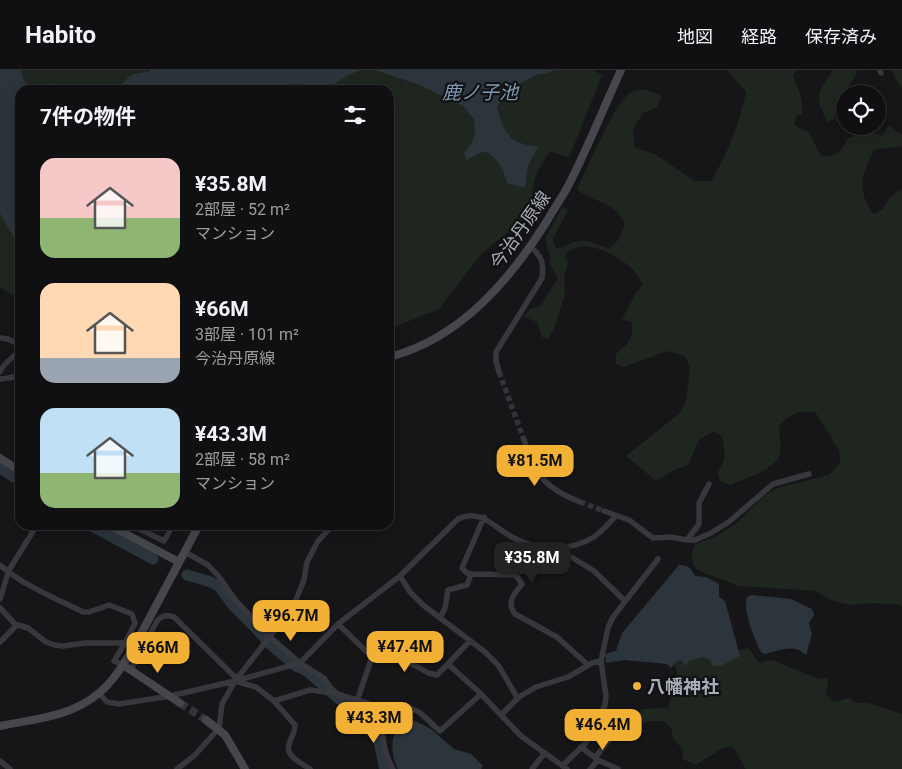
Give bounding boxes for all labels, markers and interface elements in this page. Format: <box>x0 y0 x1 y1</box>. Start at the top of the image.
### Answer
text: Habito <box>25 21 96 49</box>
text: 地図 <box>677 26 713 47</box>
text: 経路 <box>741 26 777 47</box>
text: 保存済み <box>805 26 877 47</box>
water label: 鹿ノ子池 <box>442 81 520 104</box>
map controls <box>836 85 886 135</box>
button: locate <box>836 85 886 135</box>
icon: filters <box>341 101 369 129</box>
text: 7件の物件 <box>40 105 136 129</box>
text: ¥35.8M <box>195 172 267 196</box>
icon: home <box>80 178 140 238</box>
street label: 今治丹原線 <box>486 187 554 273</box>
text: 2部屋 · 52 m² <box>195 200 290 219</box>
text: マンション <box>195 224 275 243</box>
text: ¥66M <box>195 297 249 321</box>
icon: home <box>80 303 140 363</box>
text: 3部屋 · 101 m² <box>195 325 299 344</box>
text: 今治丹原線 <box>195 349 275 368</box>
text: ¥43.3M <box>195 422 267 446</box>
icon: home <box>80 428 140 488</box>
pin: ¥81.5M <box>494 444 576 487</box>
text: 2部屋 · 58 m² <box>195 450 290 469</box>
text: ¥81.5M <box>508 451 562 470</box>
text: マンション <box>195 474 275 493</box>
pin: ¥35.8M <box>491 542 573 584</box>
text: ¥35.8M <box>505 548 559 567</box>
pin: ¥96.7M <box>250 600 332 642</box>
text: ¥96.7M <box>264 606 318 625</box>
pin: ¥47.4M <box>364 630 446 673</box>
pin: ¥66M <box>128 632 188 674</box>
text: ¥47.4M <box>378 637 432 656</box>
text: ¥66M <box>138 638 178 657</box>
place label: 八幡神社 <box>647 676 719 697</box>
marker: 八幡神社 <box>631 680 643 692</box>
pin: ¥43.3M <box>333 702 415 744</box>
text: ¥43.3M <box>347 708 401 727</box>
pin: ¥46.4M <box>562 708 644 751</box>
text: ¥46.4M <box>576 715 630 734</box>

